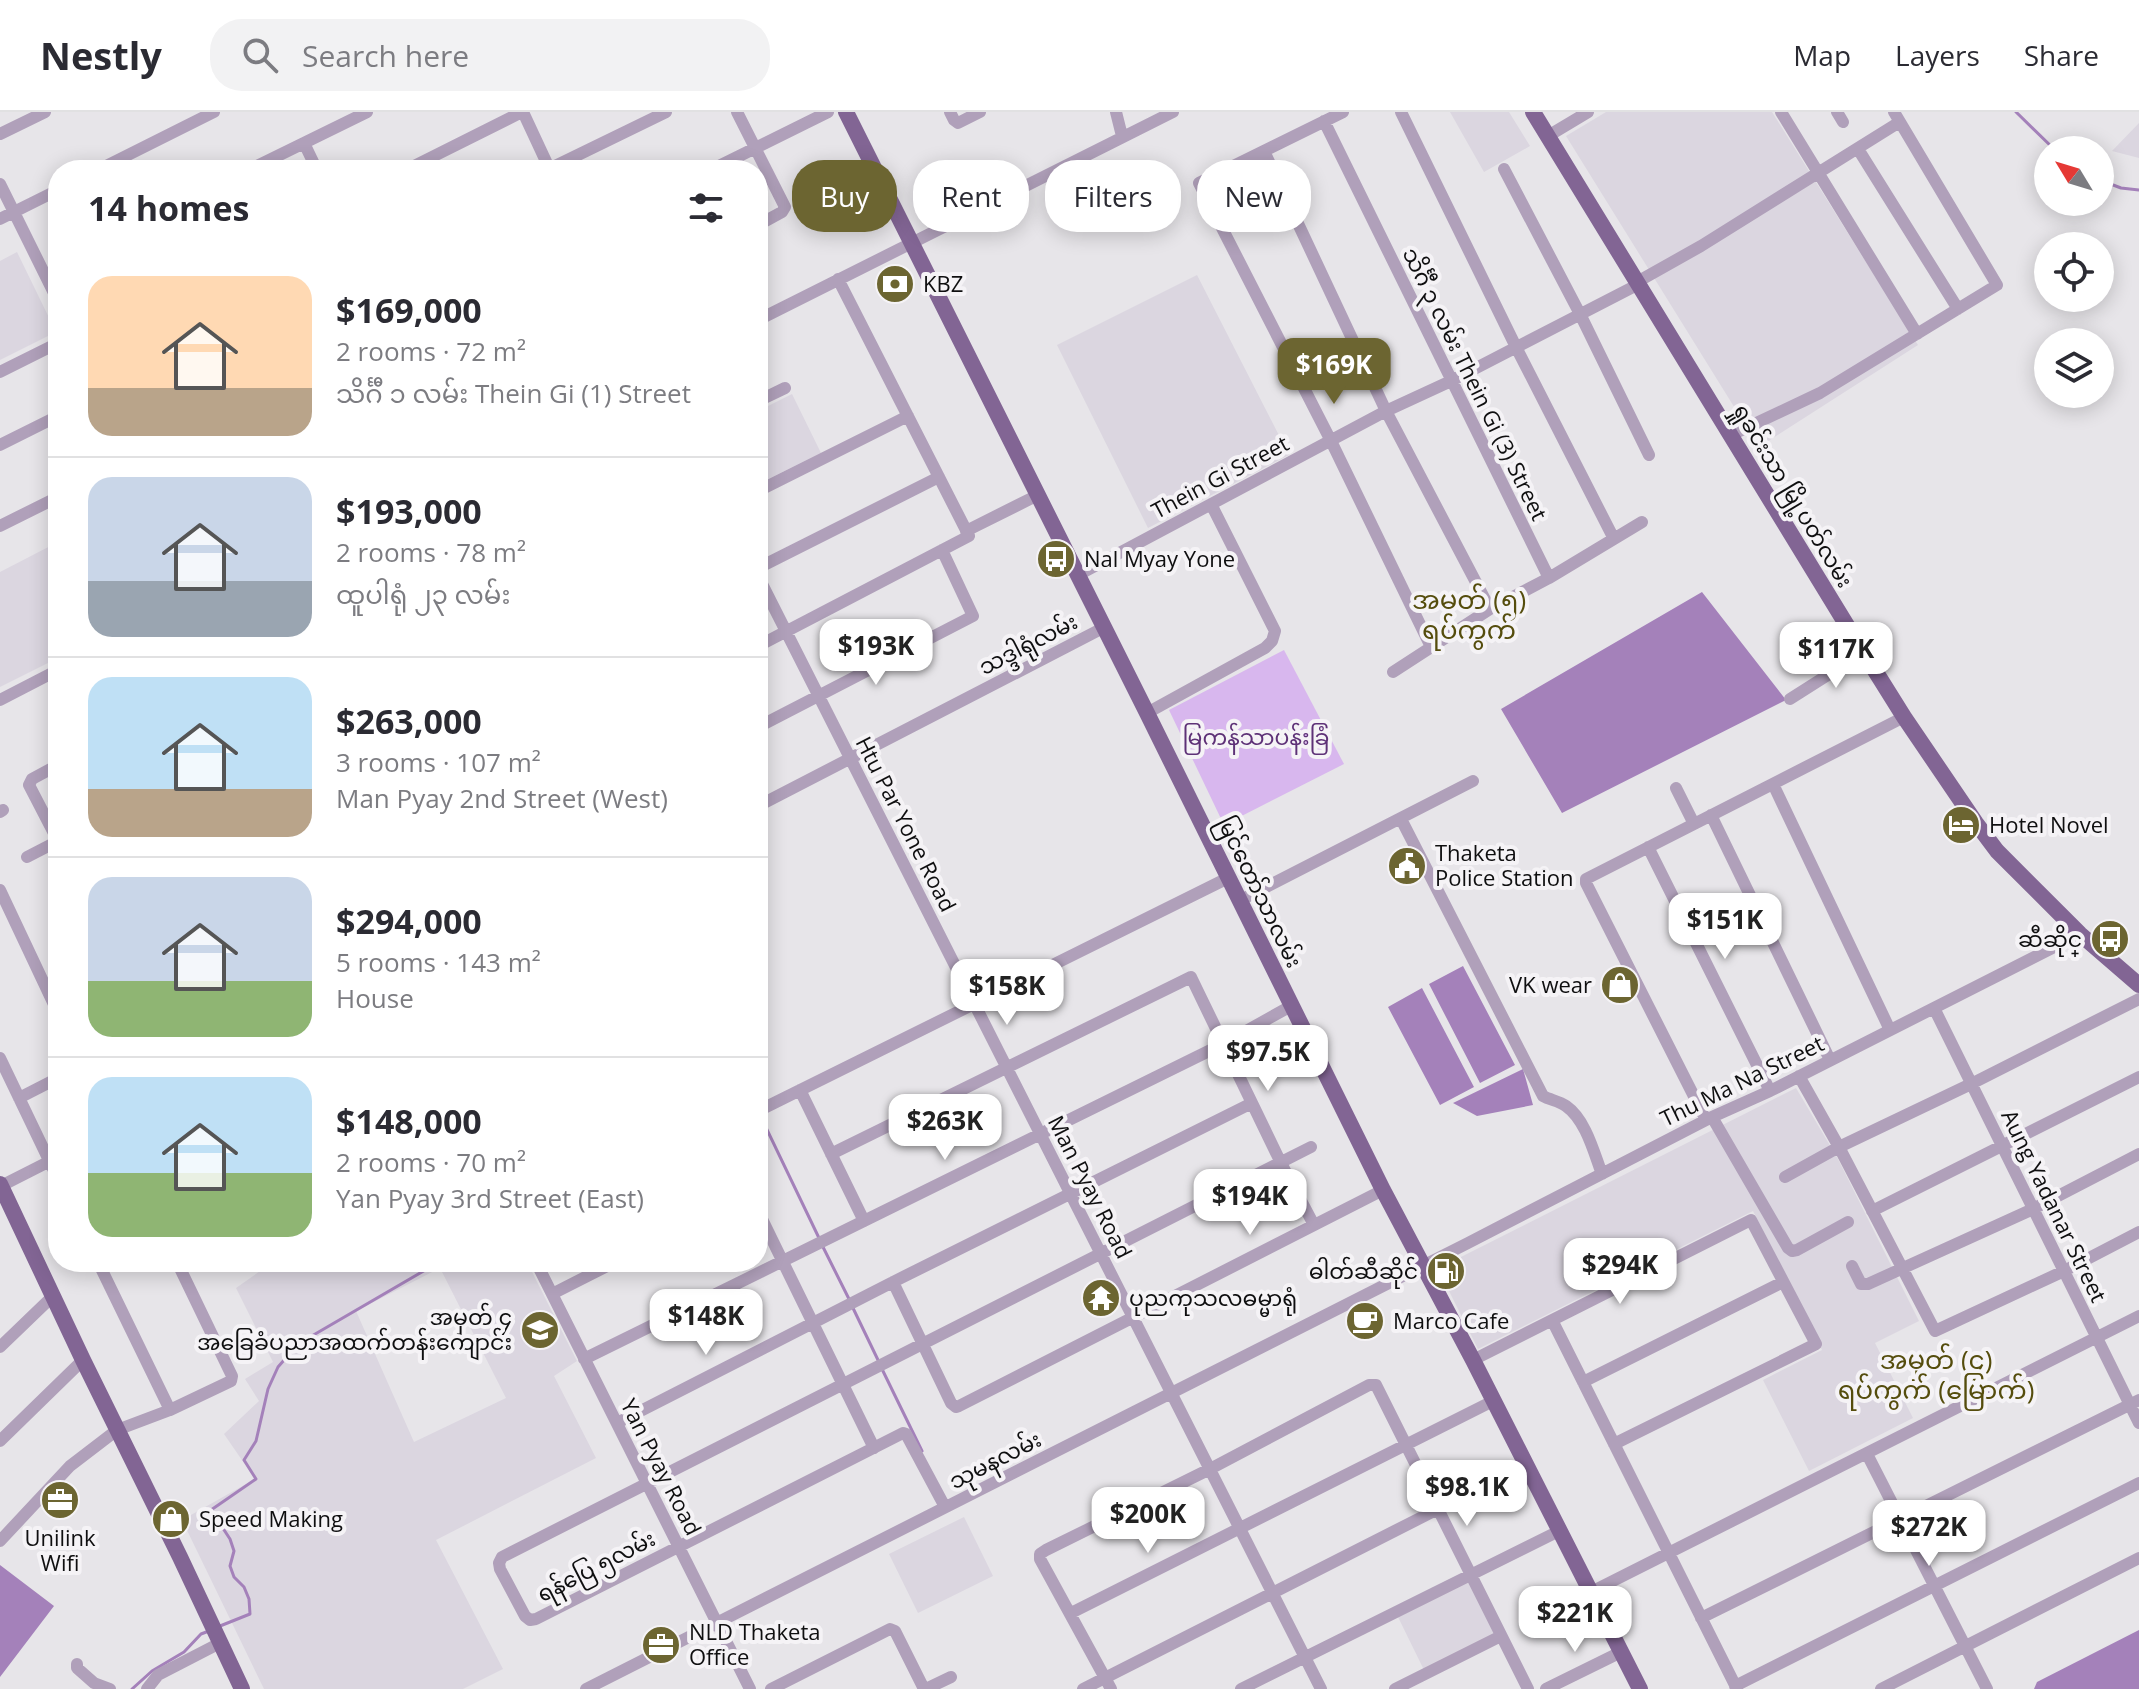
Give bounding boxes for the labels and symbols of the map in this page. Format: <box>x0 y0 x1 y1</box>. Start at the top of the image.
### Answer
north arrow <box>2034 136 2114 216</box>
street label: သိင်္ဂီ ၃ လမ်း Thein Gi (3) Street <box>1393 242 1555 527</box>
bank icon: KBZ <box>874 263 916 305</box>
place label: KBZ <box>923 268 963 298</box>
pin: $169K <box>1278 338 1390 406</box>
street label: ရှုခင်းသာ မြို့ပတ်လမ်း <box>1723 396 1861 595</box>
street label: Thein Gi Street <box>1146 427 1294 525</box>
bus stop icon: Nal Myay Yone <box>1035 538 1077 580</box>
place label: Nal Myay Yone <box>1084 543 1235 573</box>
district label: အမှတ် (၅) ရပ်ကွက် <box>1412 581 1526 651</box>
street label: သဒ္ဒါရုံလမ်း <box>973 605 1084 685</box>
pin: $193K <box>820 619 932 687</box>
pin: $117K <box>1780 622 1892 690</box>
park label: မြကန်သာပန်းခြံ <box>1183 721 1329 755</box>
street label: Htu Par Yone Road <box>850 731 964 916</box>
hotel icon: Hotel Novel <box>1940 804 1982 846</box>
place label: Hotel Novel <box>1989 809 2109 839</box>
street label: မြင်တော်သာလမ်း <box>1208 811 1310 974</box>
place label: Thaketa Police Station <box>1435 837 1573 892</box>
public building icon: Thaketa Police Station <box>1386 845 1428 887</box>
pin: $151K <box>1669 893 1781 961</box>
bus stop icon: ဆီဆိုင္ <box>2089 918 2131 960</box>
place label: ဆီဆိုင္ <box>2018 923 2082 957</box>
pin: $158K <box>951 959 1063 1027</box>
shop icon: VK wear <box>1599 964 1641 1006</box>
place label: VK wear <box>1509 969 1592 999</box>
pin: $97.5K <box>1203 1025 1333 1093</box>
street label: Thu Ma Na Street <box>1655 1027 1828 1133</box>
pin: $263K <box>889 1094 1001 1162</box>
street label: Aung Yadanar Street <box>1995 1104 2115 1307</box>
street label: Man Pyay Road <box>1042 1110 1140 1263</box>
pin: $194K <box>1194 1169 1306 1237</box>
pin: $294K <box>1564 1238 1676 1306</box>
fuel station icon: ဓါတ်ဆီဆိုင် <box>1425 1250 1467 1292</box>
place label: ဓါတ်ဆီဆိုင် <box>1309 1255 1418 1289</box>
temple icon: ပုညကုသလဓမ္မာရုံ <box>1080 1277 1122 1319</box>
place label: ပုညကုသလဓမ္မာရုံ <box>1129 1282 1297 1317</box>
pin: $148K <box>650 1289 762 1357</box>
cafe icon: Marco Cafe <box>1344 1300 1386 1342</box>
place label: အမှတ် ၄ အခြေခံပညာအထက်တန်းကျောင်း <box>197 1301 512 1361</box>
place label: Marco Cafe <box>1393 1305 1509 1335</box>
school or university icon: အမှတ် ၄ အခြေခံပညာအထက်တန်းကျောင်း <box>519 1309 561 1351</box>
district label: အမှတ် (၄) ရပ်ကွက် (မြောက်) <box>1838 1341 2034 1411</box>
street label: Yan Pyay Road <box>615 1393 709 1540</box>
street label: သုမနလမ်း <box>943 1423 1047 1499</box>
pin: $98.1K <box>1402 1460 1532 1528</box>
office icon: Unilink Wifi <box>39 1479 81 1521</box>
pin: $200K <box>1092 1487 1204 1555</box>
shop icon: Speed Making <box>150 1498 192 1540</box>
pin: $272K <box>1873 1500 1985 1568</box>
place label: Speed Making <box>199 1503 343 1533</box>
place label: Unilink Wifi <box>24 1522 96 1577</box>
street label: ရန်ပြေ ၅လမ်း <box>531 1522 662 1611</box>
pin: $221K <box>1519 1586 1631 1654</box>
place label: NLD Thaketa Office <box>689 1616 821 1671</box>
office icon: NLD Thaketa Office <box>640 1624 682 1666</box>

